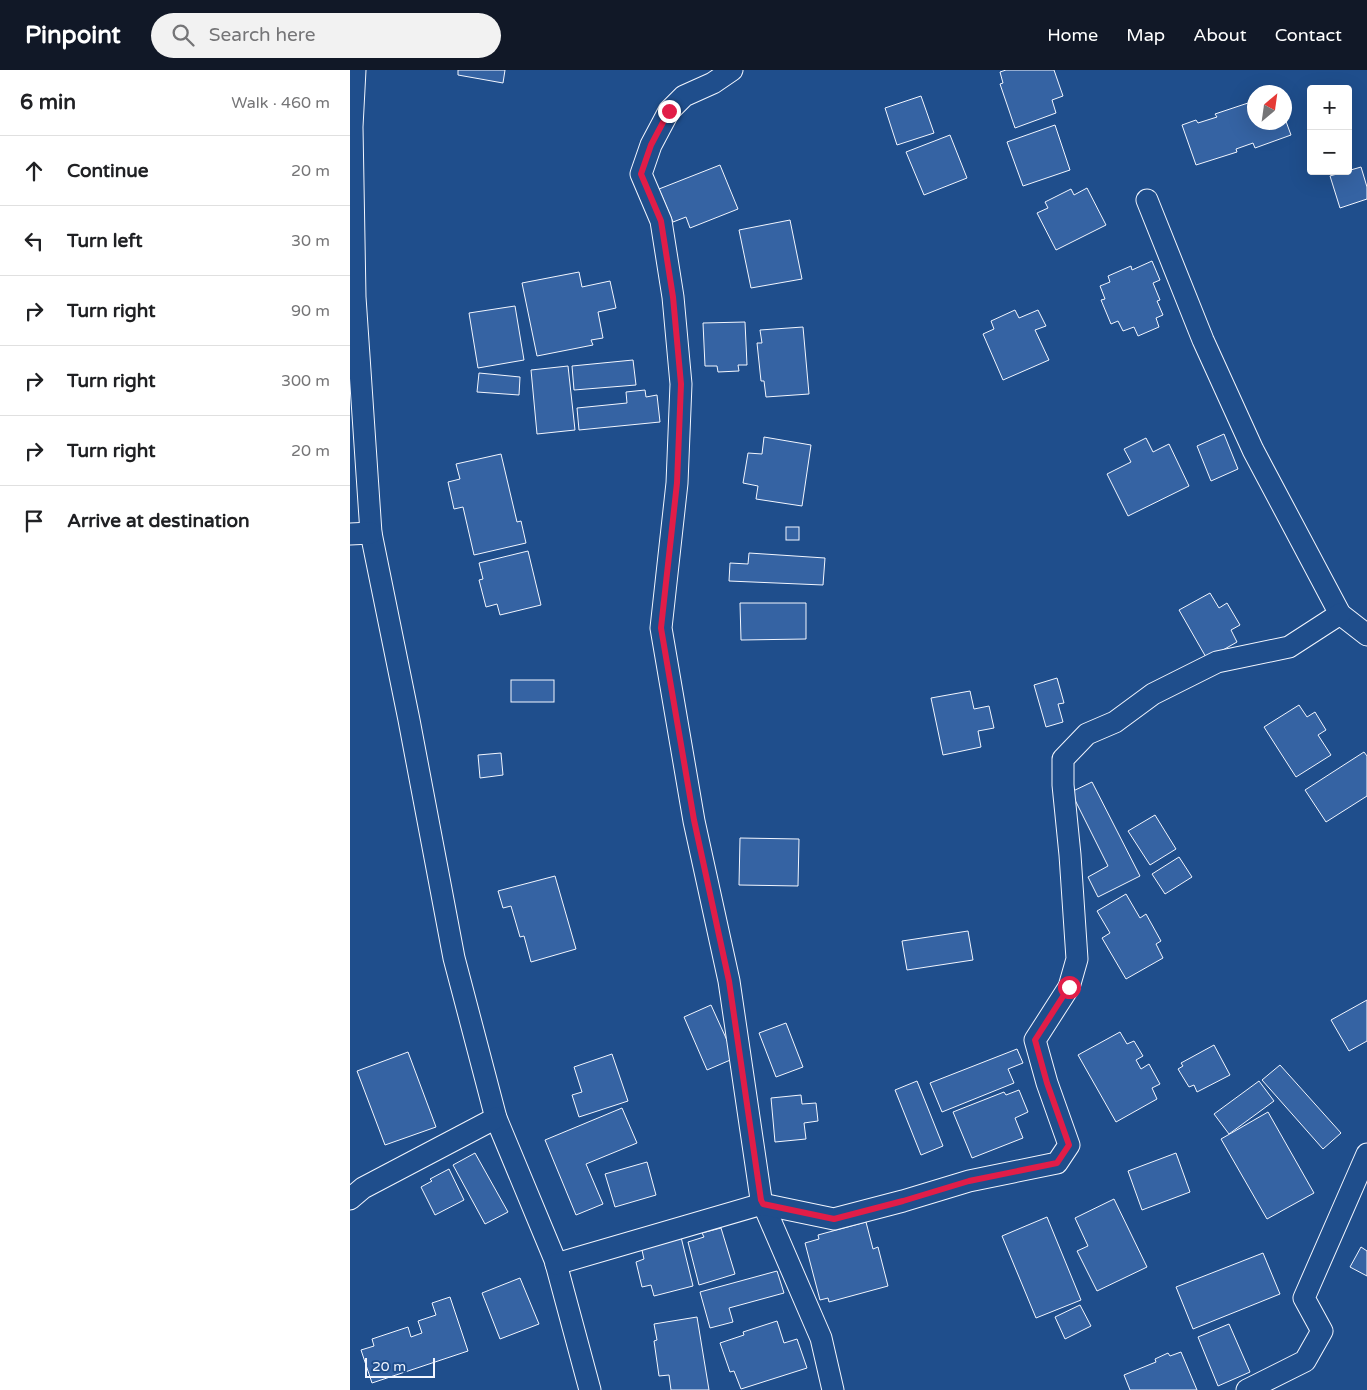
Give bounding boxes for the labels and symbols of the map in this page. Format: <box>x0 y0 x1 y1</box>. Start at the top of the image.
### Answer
north arrow <box>1247 85 1292 130</box>
route end <box>658 100 681 123</box>
route start <box>1058 976 1081 999</box>
scale bar <box>365 1355 435 1378</box>

